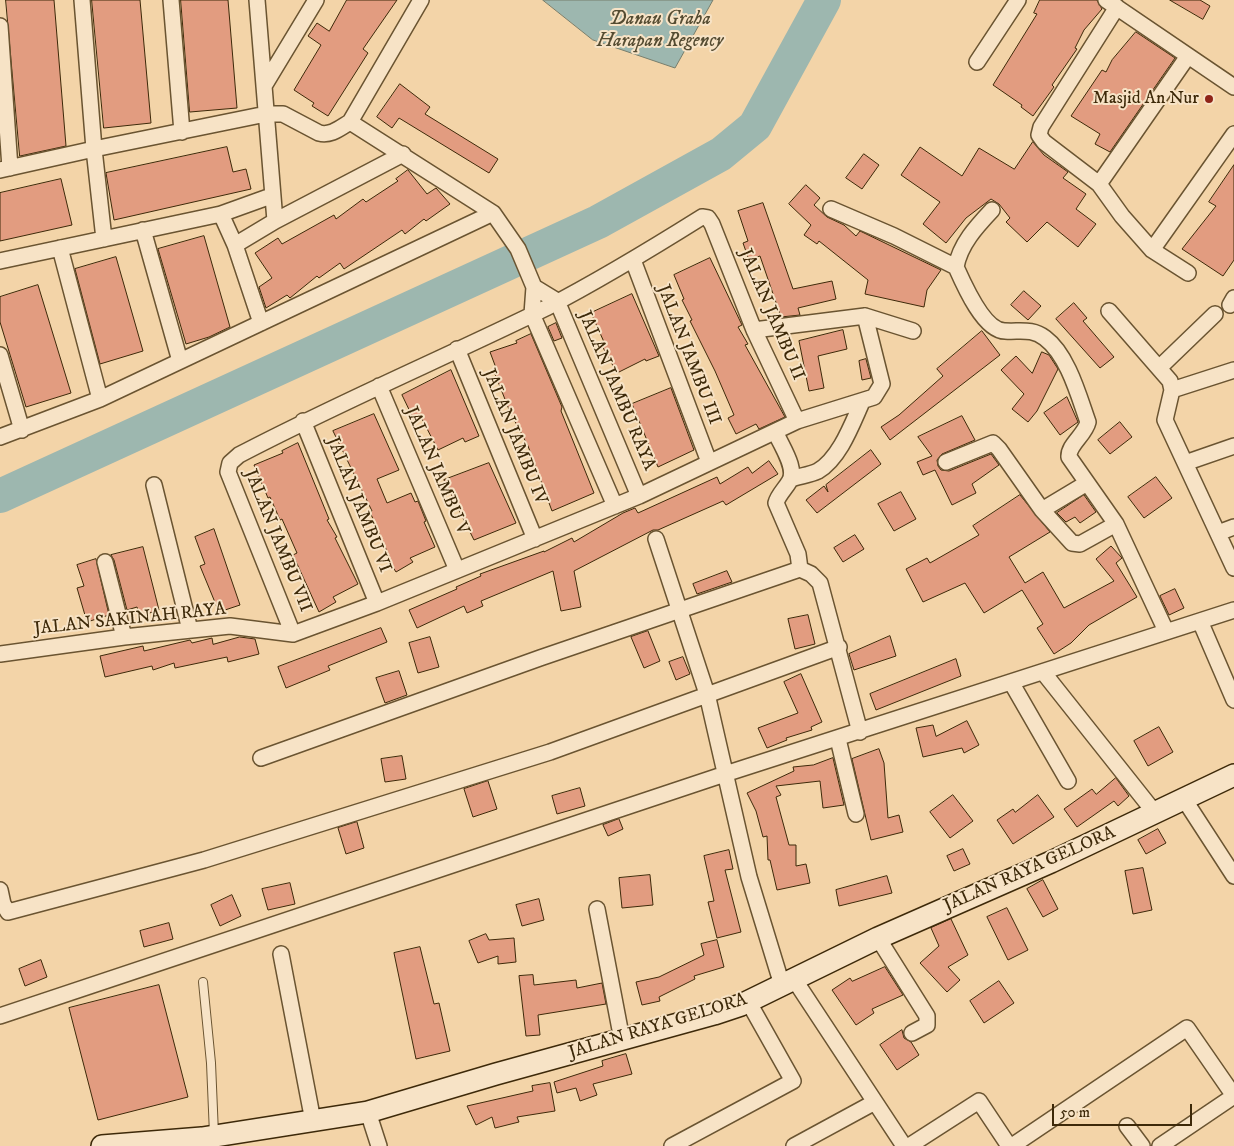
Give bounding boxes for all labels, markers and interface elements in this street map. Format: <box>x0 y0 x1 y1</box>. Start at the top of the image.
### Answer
water label: Danau Graha Harapan Regency <box>597 9 723 53</box>
place label: Masjid An Nur <box>1093 88 1199 110</box>
marker: Masjid An Nur <box>1203 93 1215 105</box>
street label: JALAN JAMBU II <box>734 246 808 384</box>
street label: JALAN JAMBU III <box>651 282 725 428</box>
street label: JALAN JAMBU RAYA <box>573 308 659 474</box>
street label: JALAN JAMBU IV <box>477 366 551 508</box>
street label: JALAN JAMBU V <box>399 404 473 538</box>
street label: JALAN JAMBU VI <box>321 434 395 576</box>
street label: JALAN JAMBU VII <box>239 467 315 615</box>
street label: JALAN SAKINAH RAYA <box>33 599 227 641</box>
street label: JALAN RAYA GELORA <box>941 822 1119 918</box>
street label: JALAN RAYA GELORA <box>566 990 750 1064</box>
scale bar <box>1054 1094 1194 1126</box>
text: 50 m <box>1060 1103 1090 1122</box>

